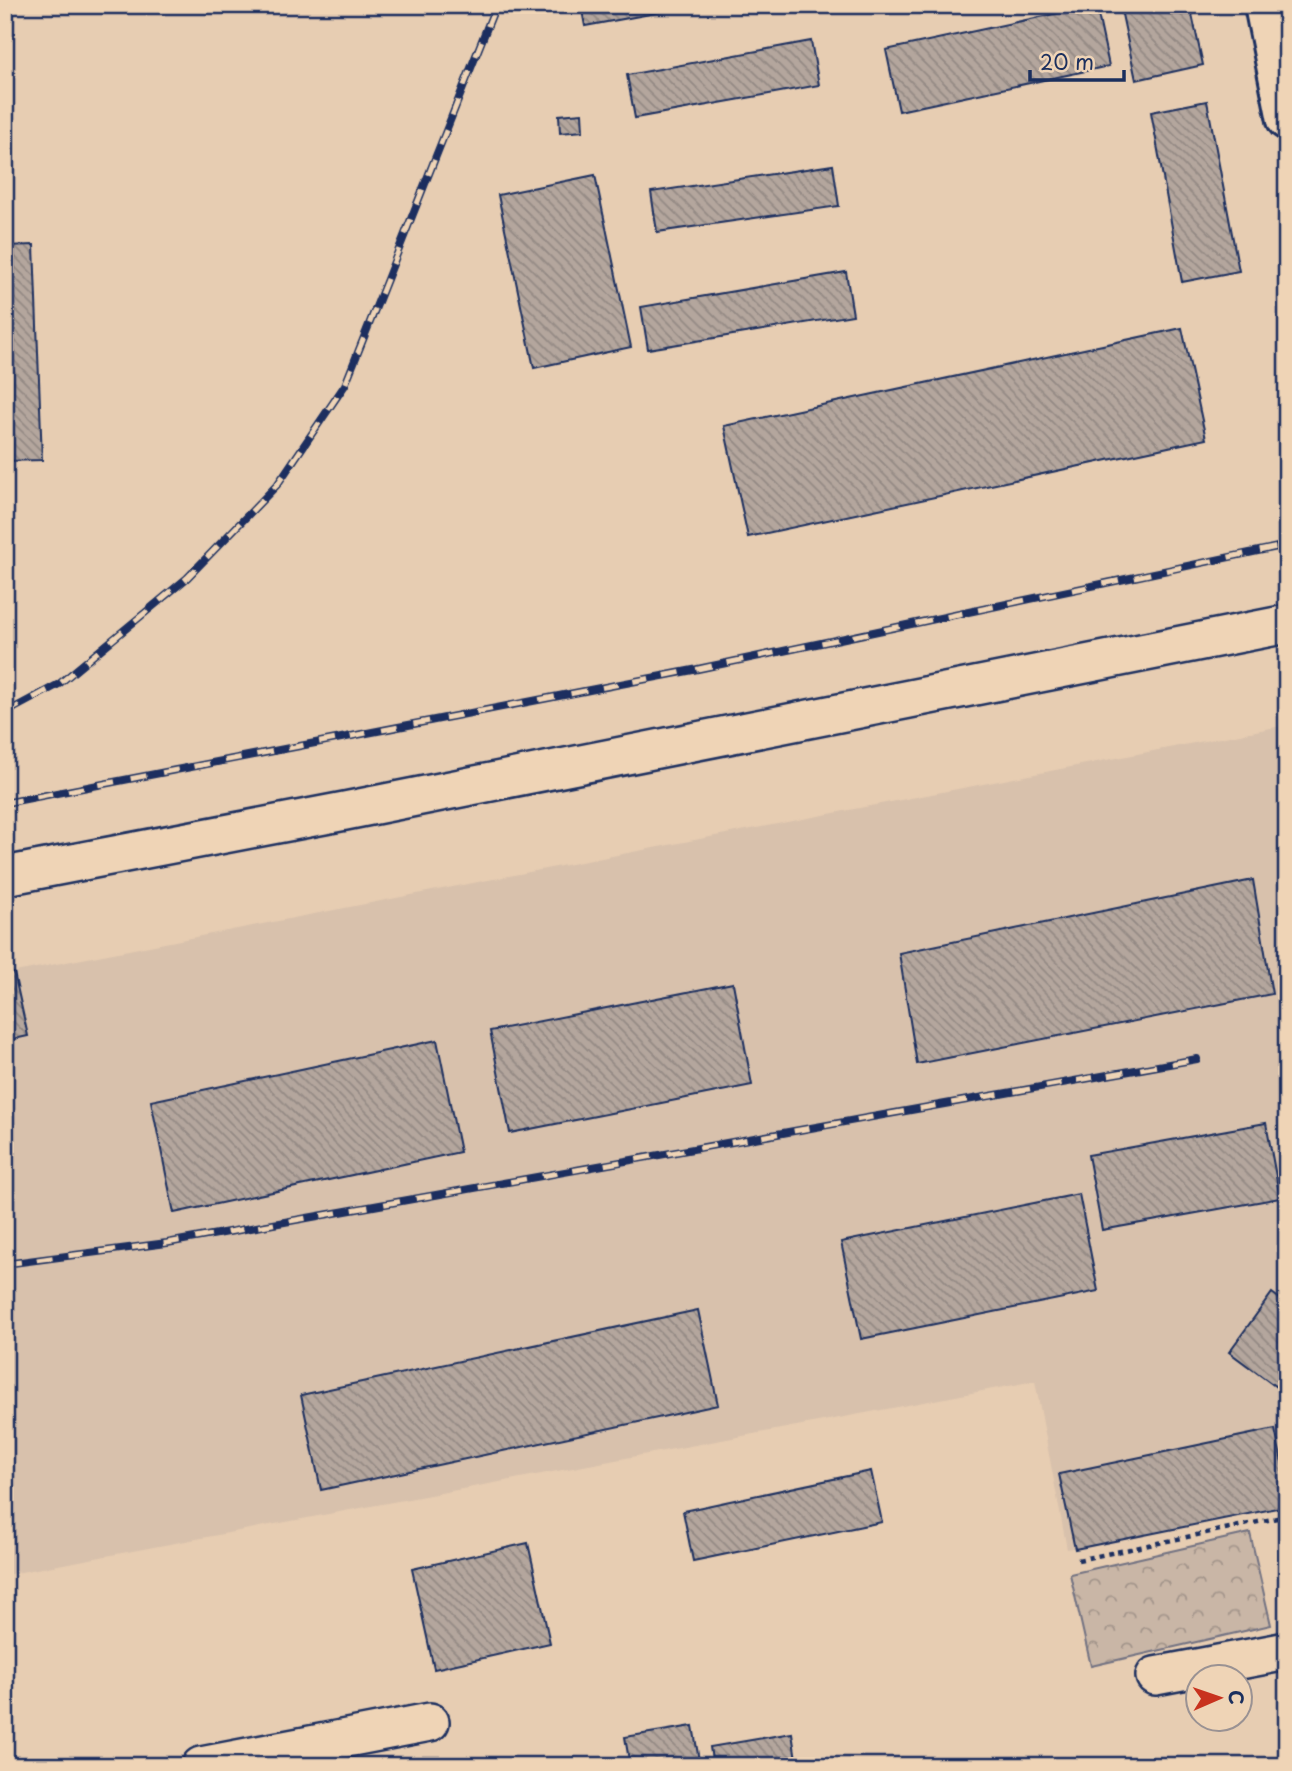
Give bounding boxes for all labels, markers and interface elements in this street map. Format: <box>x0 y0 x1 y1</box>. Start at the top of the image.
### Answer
scale bar <box>1030 38 1124 82</box>
text: 20 m <box>1040 45 1094 77</box>
north arrow <box>1184 1662 1254 1732</box>
text: С <box>1223 1690 1251 1705</box>

